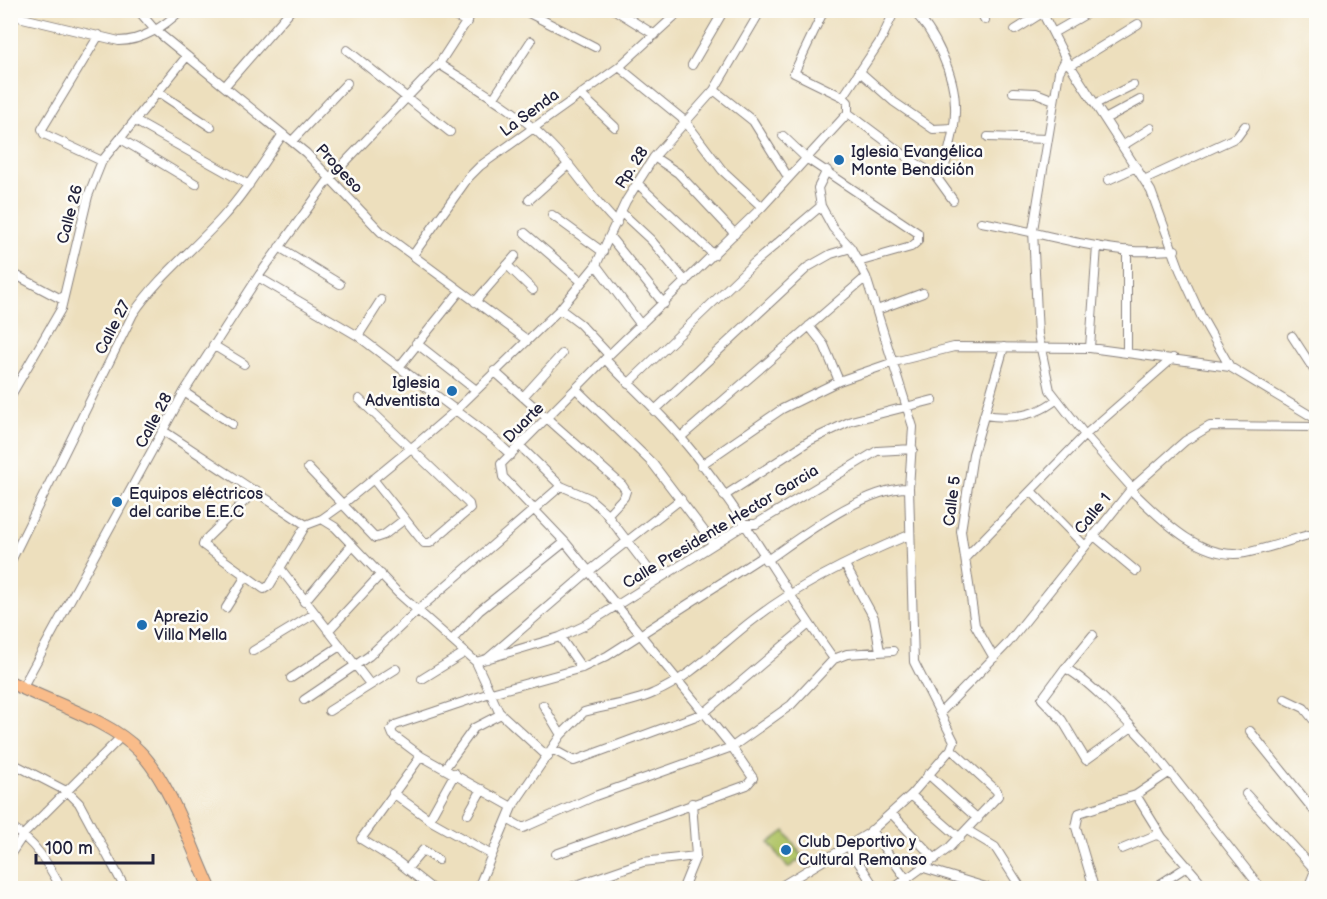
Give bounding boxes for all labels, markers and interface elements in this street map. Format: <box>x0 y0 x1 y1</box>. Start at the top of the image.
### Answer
street label: La Senda <box>497 85 563 141</box>
street label: Progeso <box>311 140 366 198</box>
street label: Rp. 28 <box>612 143 653 192</box>
place label: Iglesia Evangélica Monte Bendición <box>851 143 983 180</box>
marker: Iglesia Evangélica Monte Bendición <box>832 153 846 167</box>
street label: Calle 26 <box>53 183 88 246</box>
street label: Calle 27 <box>92 297 135 358</box>
place label: Iglesia Adventista <box>365 374 440 411</box>
marker: Iglesia Adventista <box>445 384 459 398</box>
street label: Calle 28 <box>132 390 177 452</box>
street label: Duarte <box>500 398 549 447</box>
street label: Calle Presidente Hector Garcia <box>619 461 822 593</box>
street label: Calle 5 <box>940 475 965 527</box>
place label: Equipos eléctricos del caribe E.E.C <box>129 485 263 522</box>
street label: Calle 1 <box>1071 490 1115 538</box>
marker: Equipos eléctricos del caribe E.E.C <box>110 495 124 509</box>
place label: Aprezio Villa Mella <box>154 608 227 645</box>
marker: Aprezio Villa Mella <box>135 618 149 632</box>
scale bar <box>36 827 153 865</box>
place label: Club Deportivo y Cultural Remanso <box>798 833 927 870</box>
text: 100 m <box>45 838 93 859</box>
marker: Club Deportivo y Cultural Remanso <box>779 843 793 857</box>

